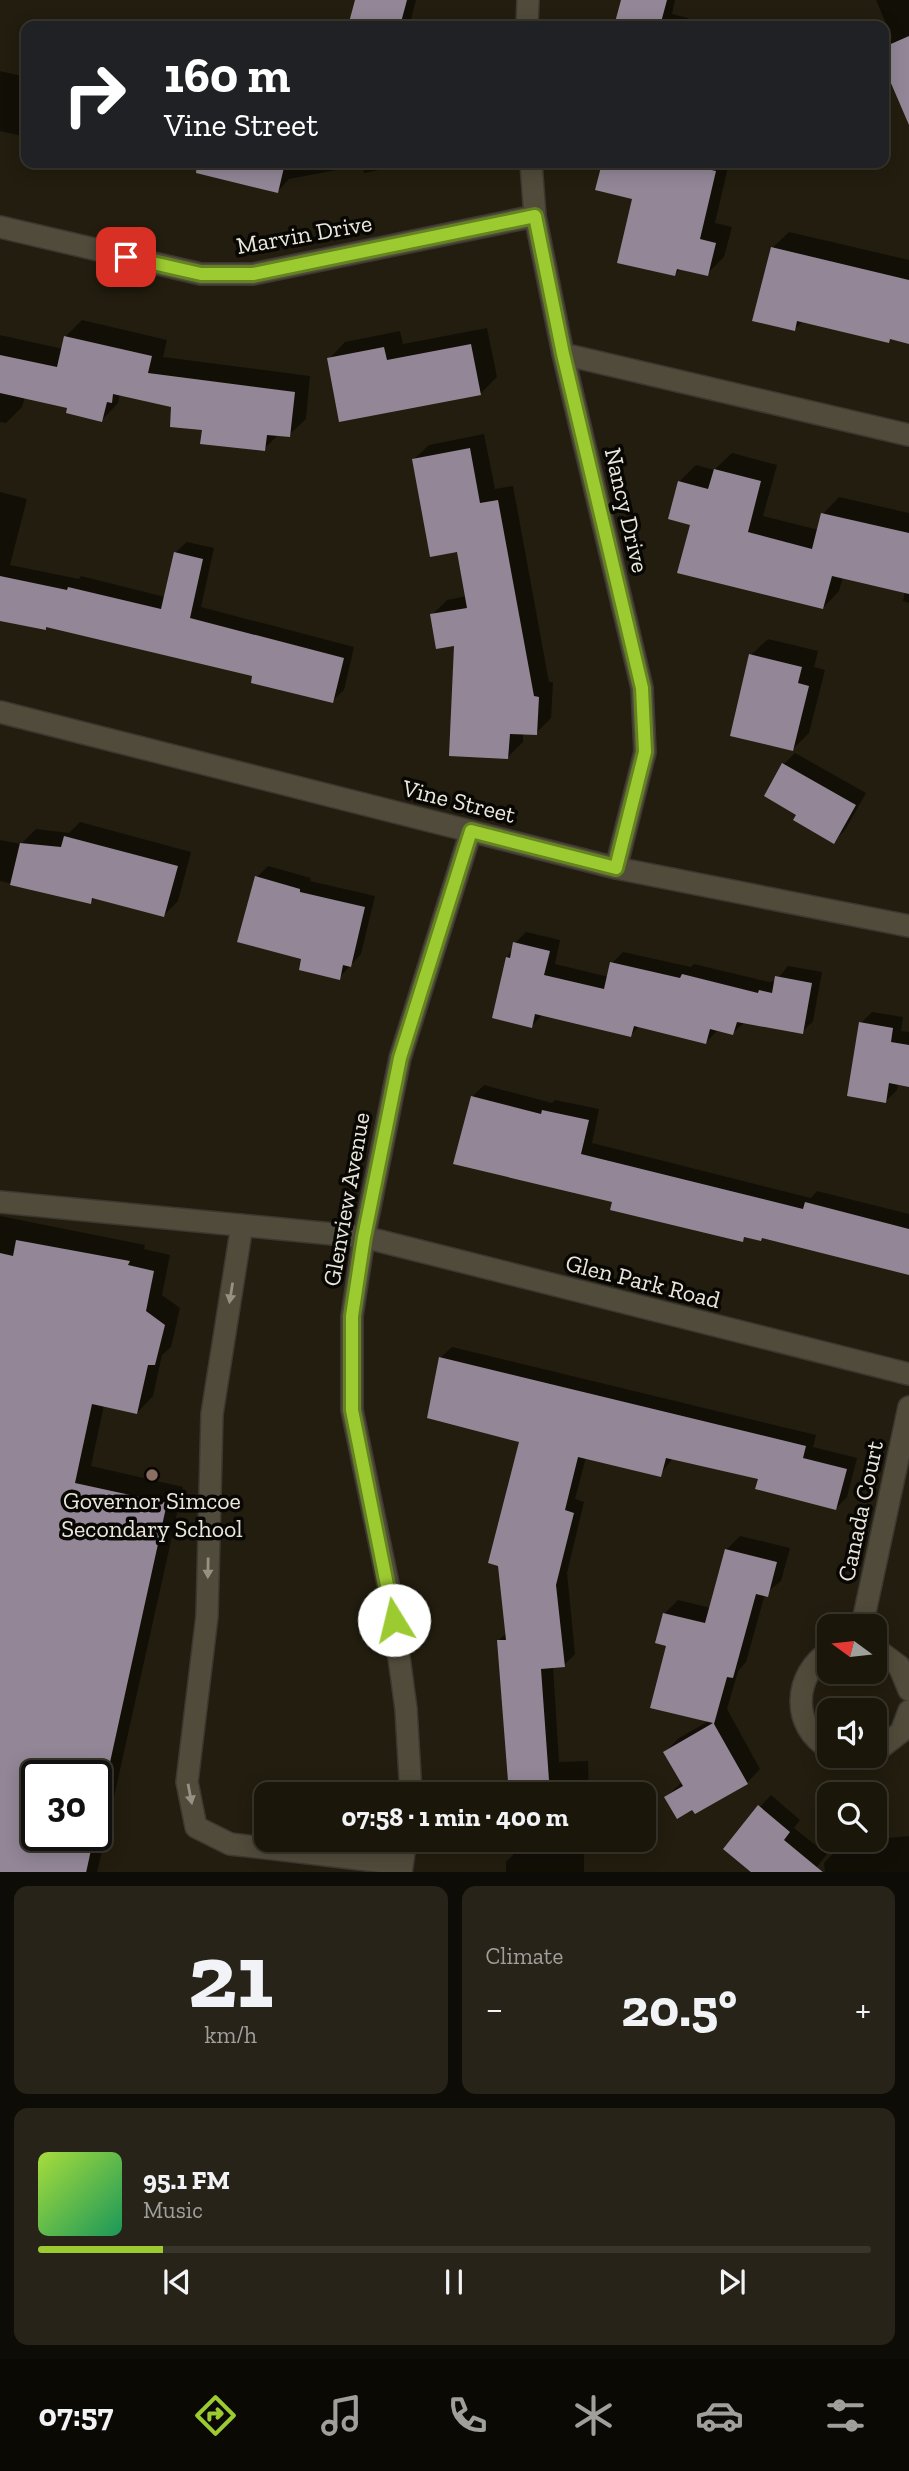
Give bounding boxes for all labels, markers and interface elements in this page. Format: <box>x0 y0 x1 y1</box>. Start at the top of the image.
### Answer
text: 160 m <box>164 46 290 105</box>
icon: right <box>49 49 140 140</box>
text: Vine Street <box>164 106 318 144</box>
street label: Marvin Drive <box>234 208 374 260</box>
pin <box>96 227 156 287</box>
icon: arrive <box>107 238 145 276</box>
street label: Nancy Drive <box>599 445 655 575</box>
street label: Vine Street <box>398 773 519 829</box>
street label: Glenview Avenue <box>316 1110 376 1288</box>
street label: Glen Park Road <box>563 1248 723 1314</box>
one-way arrow <box>225 1282 236 1304</box>
street label: Canada Court <box>831 1438 889 1584</box>
marker: Governor Simcoe Secondary School <box>144 1467 160 1483</box>
place label: Governor Simcoe Secondary School <box>61 1486 243 1543</box>
one-way arrow <box>203 1557 214 1579</box>
position arrow <box>357 1583 431 1657</box>
north arrow <box>817 1614 887 1684</box>
map controls <box>817 1614 887 1852</box>
button: sound <box>817 1698 887 1768</box>
speed limit sign: 30 <box>21 1760 112 1851</box>
button: search <box>817 1782 887 1852</box>
one-way arrow <box>184 1783 195 1805</box>
text: 07:58 · 1 min · 400 m <box>341 1801 569 1833</box>
text: 21 <box>188 1921 274 2030</box>
text: Climate <box>486 1942 563 1970</box>
text: 20.5° <box>621 1977 737 2039</box>
text: − <box>486 1986 503 2032</box>
text: + <box>855 1986 871 2032</box>
text: km/h <box>205 2021 257 2049</box>
text: 95.1 FM <box>143 2164 230 2196</box>
text: Music <box>143 2196 203 2224</box>
icon: previous <box>158 2263 196 2301</box>
icon: pause <box>435 2263 473 2301</box>
icon: next <box>713 2263 751 2301</box>
icon: directions <box>191 2391 240 2440</box>
icon: music <box>317 2391 366 2440</box>
icon: phone <box>443 2391 492 2440</box>
icon: climate <box>569 2391 618 2440</box>
icon: car <box>695 2391 744 2440</box>
icon: filters <box>821 2391 870 2440</box>
text: 07:57 <box>39 2396 113 2434</box>

